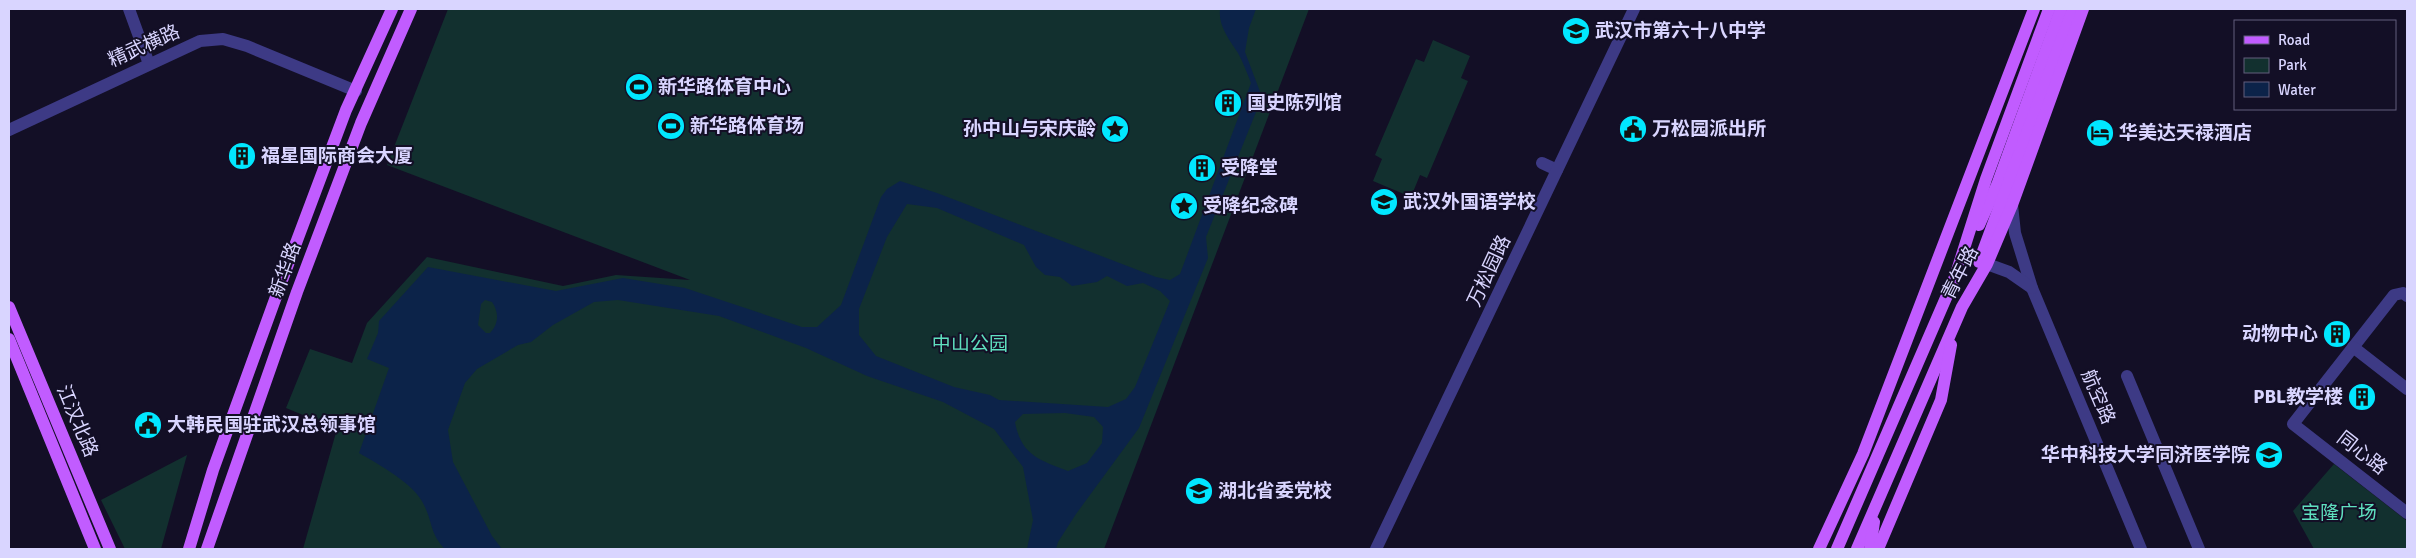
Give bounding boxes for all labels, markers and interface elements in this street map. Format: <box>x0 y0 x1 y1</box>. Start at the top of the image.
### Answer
school or university icon: 武汉市第六十八中学 <box>1561 16 1591 46</box>
place label: 武汉市第六十八中学 <box>1595 19 1766 43</box>
street label: 精武横路 <box>104 20 184 72</box>
legend <box>2234 20 2396 110</box>
text: Road <box>2278 31 2310 49</box>
text: Park <box>2278 56 2307 74</box>
sports icon: 新华路体育中心 <box>624 72 654 102</box>
place label: 新华路体育中心 <box>658 75 791 99</box>
text: Water <box>2278 81 2316 99</box>
building icon: 国史陈列馆 <box>1213 88 1243 118</box>
place label: 国史陈列馆 <box>1247 91 1342 115</box>
sports icon: 新华路体育场 <box>656 111 686 141</box>
place label: 新华路体育场 <box>690 114 804 138</box>
place icon: 孙中山与宋庆龄 <box>1100 114 1130 144</box>
public building icon: 万松园派出所 <box>1618 114 1648 144</box>
place label: 孙中山与宋庆龄 <box>963 117 1096 141</box>
place label: 万松园派出所 <box>1652 117 1766 141</box>
hotel icon: 华美达天禄酒店 <box>2085 118 2115 148</box>
place label: 华美达天禄酒店 <box>2119 121 2252 145</box>
building icon: 福星国际商会大厦 <box>227 141 257 171</box>
place label: 福星国际商会大厦 <box>261 144 413 168</box>
building icon: 受降堂 <box>1187 153 1217 183</box>
place label: 受降堂 <box>1221 156 1278 180</box>
school or university icon: 武汉外国语学校 <box>1369 187 1399 217</box>
place label: 武汉外国语学校 <box>1403 190 1536 214</box>
place icon: 受降纪念碑 <box>1169 191 1199 221</box>
place label: 受降纪念碑 <box>1203 194 1298 218</box>
street label: 万松园路 <box>1462 231 1516 311</box>
street label: 新华路 <box>264 239 306 301</box>
street label: 青年路 <box>1936 242 1984 304</box>
building icon: 动物中心 <box>2322 319 2352 349</box>
place label: 动物中心 <box>2242 322 2318 346</box>
park label: 中山公园 <box>932 332 1008 356</box>
street label: 航空路 <box>2076 366 2120 428</box>
street label: 江汉北路 <box>51 381 103 461</box>
building icon: PBL教学楼 <box>2347 382 2377 412</box>
place label: PBL教学楼 <box>2253 385 2343 409</box>
public building icon: 大韩民国驻武汉总领事馆 <box>133 410 163 440</box>
place label: 大韩民国驻武汉总领事馆 <box>167 413 376 437</box>
street label: 同心路 <box>2332 426 2392 480</box>
school or university icon: 华中科技大学同济医学院 <box>2254 440 2284 470</box>
place label: 华中科技大学同济医学院 <box>2041 443 2250 467</box>
school or university icon: 湖北省委党校 <box>1184 476 1214 506</box>
place label: 湖北省委党校 <box>1218 479 1332 503</box>
park label: 宝隆广场 <box>2301 501 2377 525</box>

